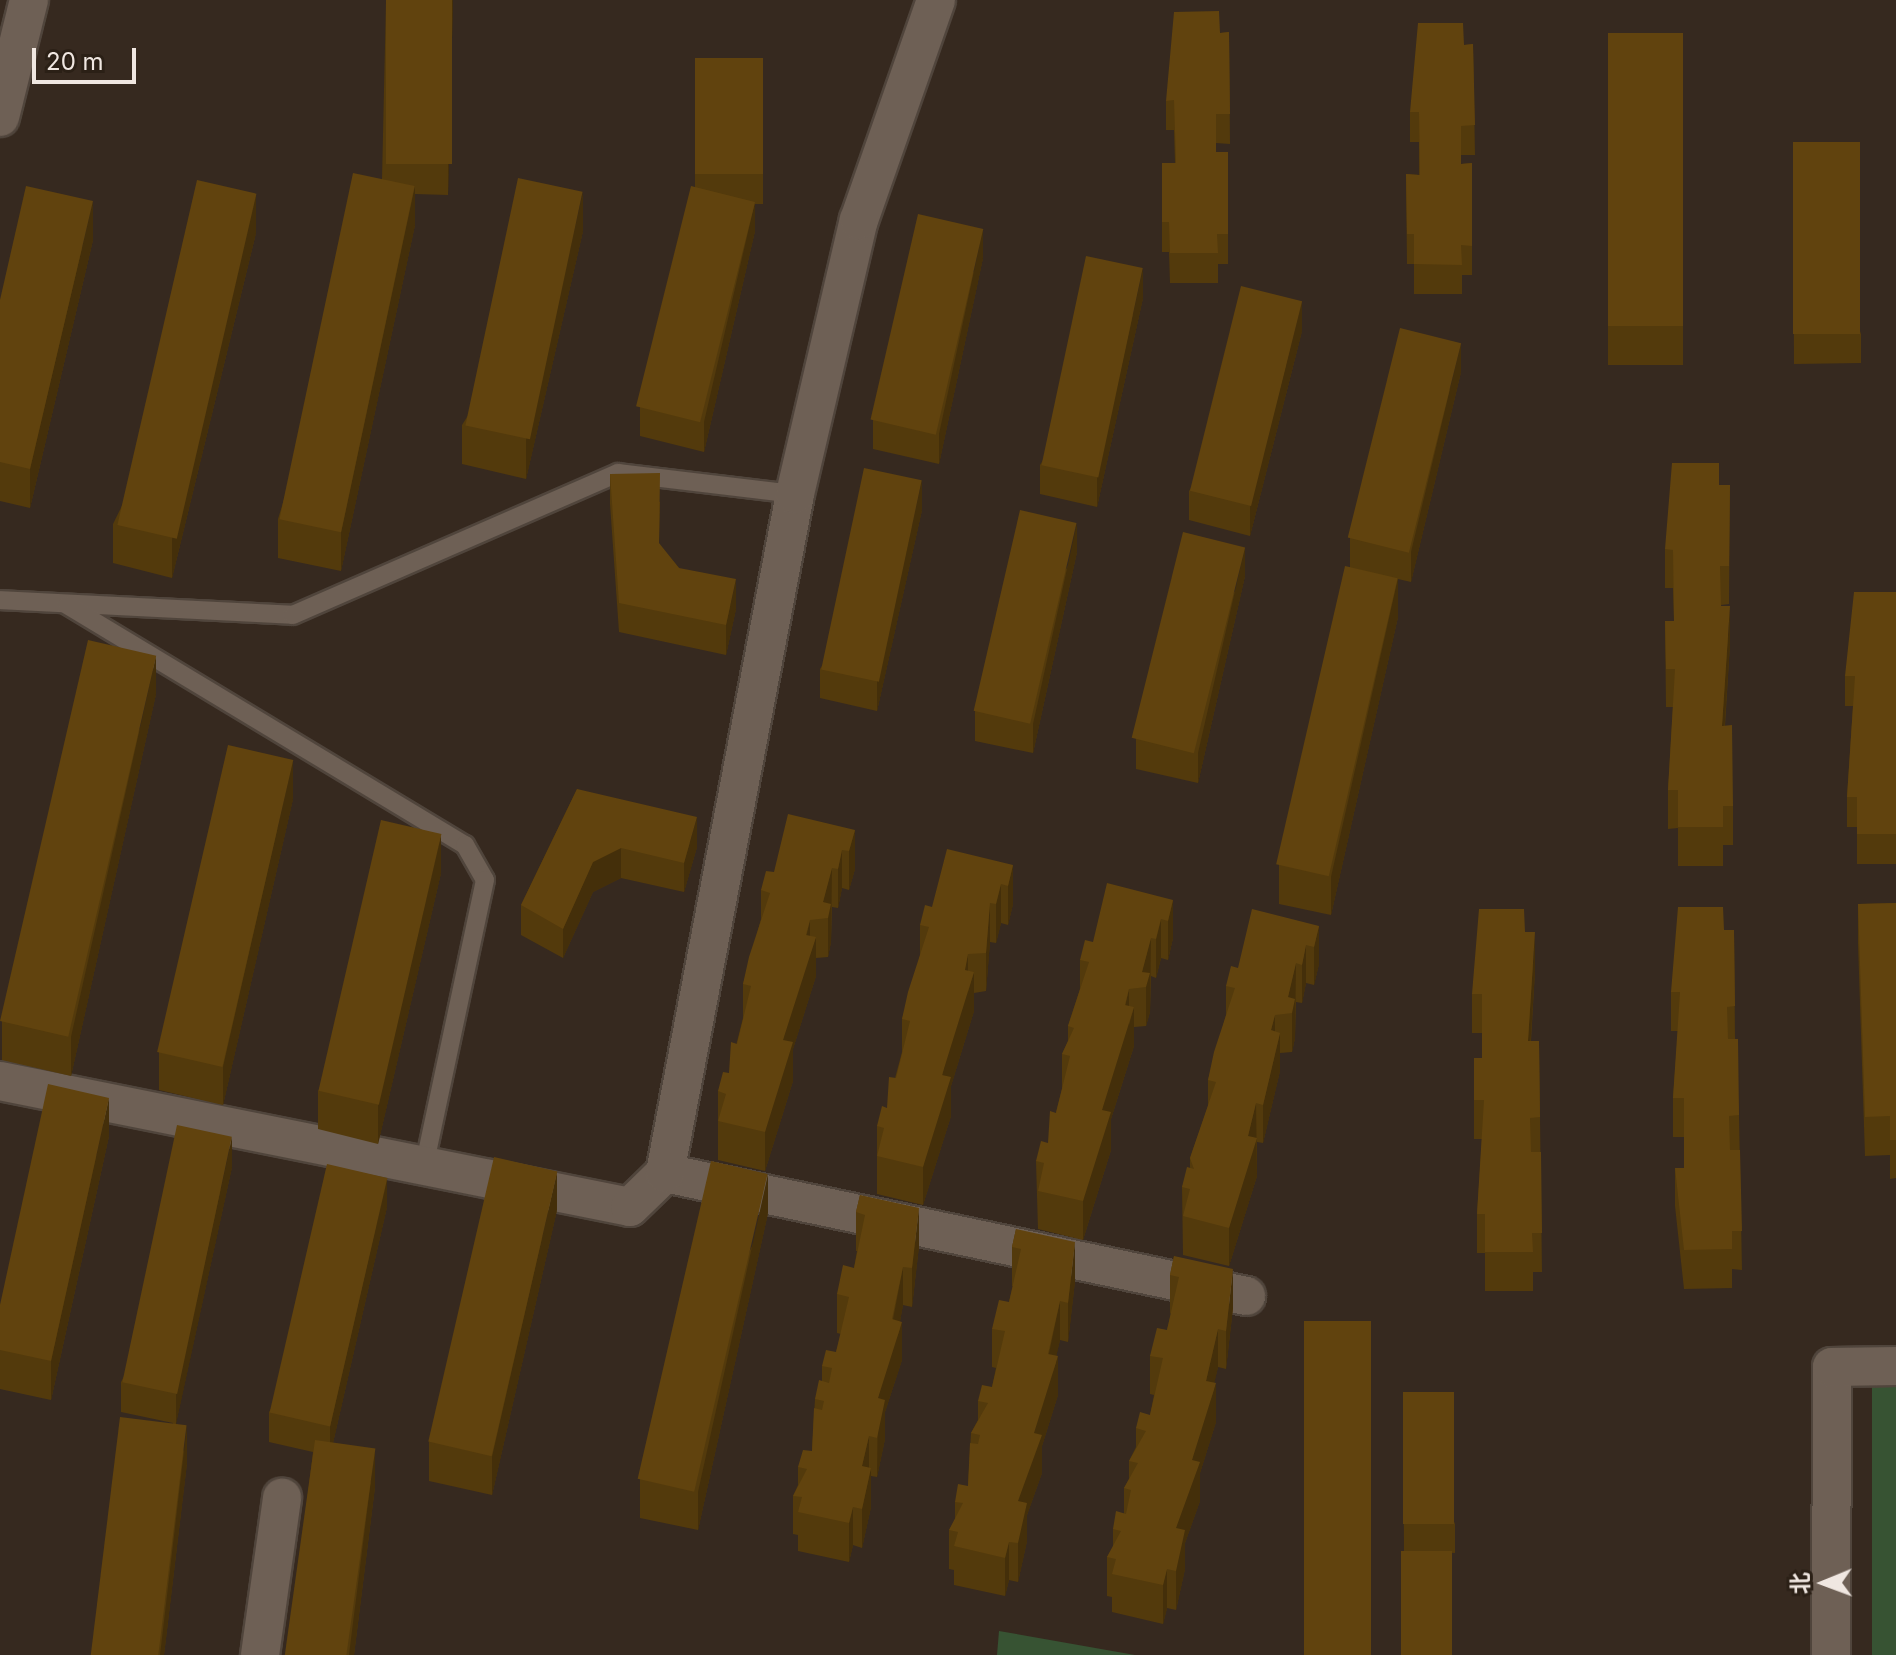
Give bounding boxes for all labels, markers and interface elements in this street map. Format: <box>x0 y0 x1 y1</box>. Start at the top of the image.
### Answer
scale bar <box>36 32 140 82</box>
text: 20 m <box>46 47 104 76</box>
north arrow <box>1784 1543 1864 1623</box>
text: 北 <box>1787 1572 1813 1595</box>

